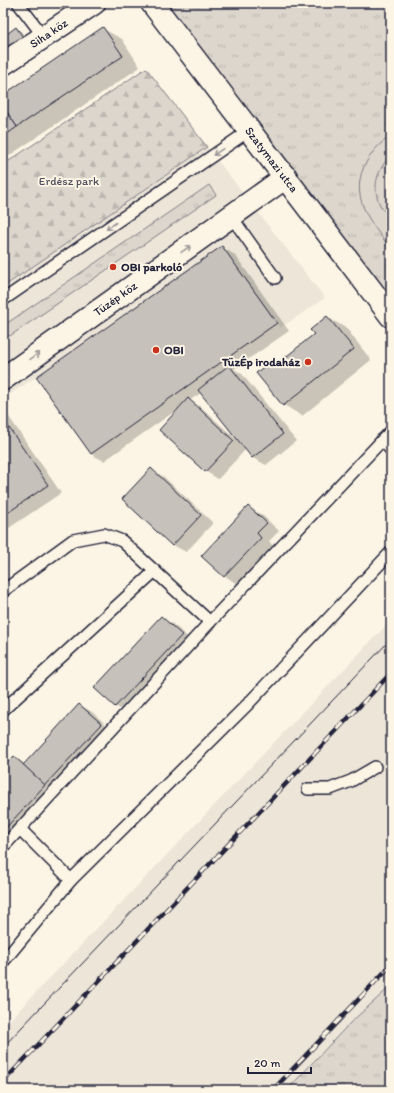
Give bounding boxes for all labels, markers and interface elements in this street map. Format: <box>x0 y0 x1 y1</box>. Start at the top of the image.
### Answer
street label: Siha köz <box>27 15 71 51</box>
street label: Szatymazi utca <box>242 124 301 195</box>
one-way arrow <box>212 148 223 156</box>
park label: Erdész park <box>39 174 100 188</box>
one-way arrow <box>105 222 116 230</box>
one-way arrow <box>181 244 192 253</box>
place label: OBI parkoló <box>121 260 182 275</box>
marker: OBI parkoló <box>108 262 118 272</box>
street label: Tüzép köz <box>91 278 140 319</box>
place label: OBI <box>164 343 184 357</box>
marker: OBI <box>151 345 161 355</box>
one-way arrow <box>29 352 40 360</box>
place label: TüzÉp irodaház <box>221 355 300 370</box>
marker: TüzÉp irodaház <box>303 357 313 367</box>
scale bar <box>248 1049 311 1075</box>
text: 20 m <box>254 1056 281 1070</box>

